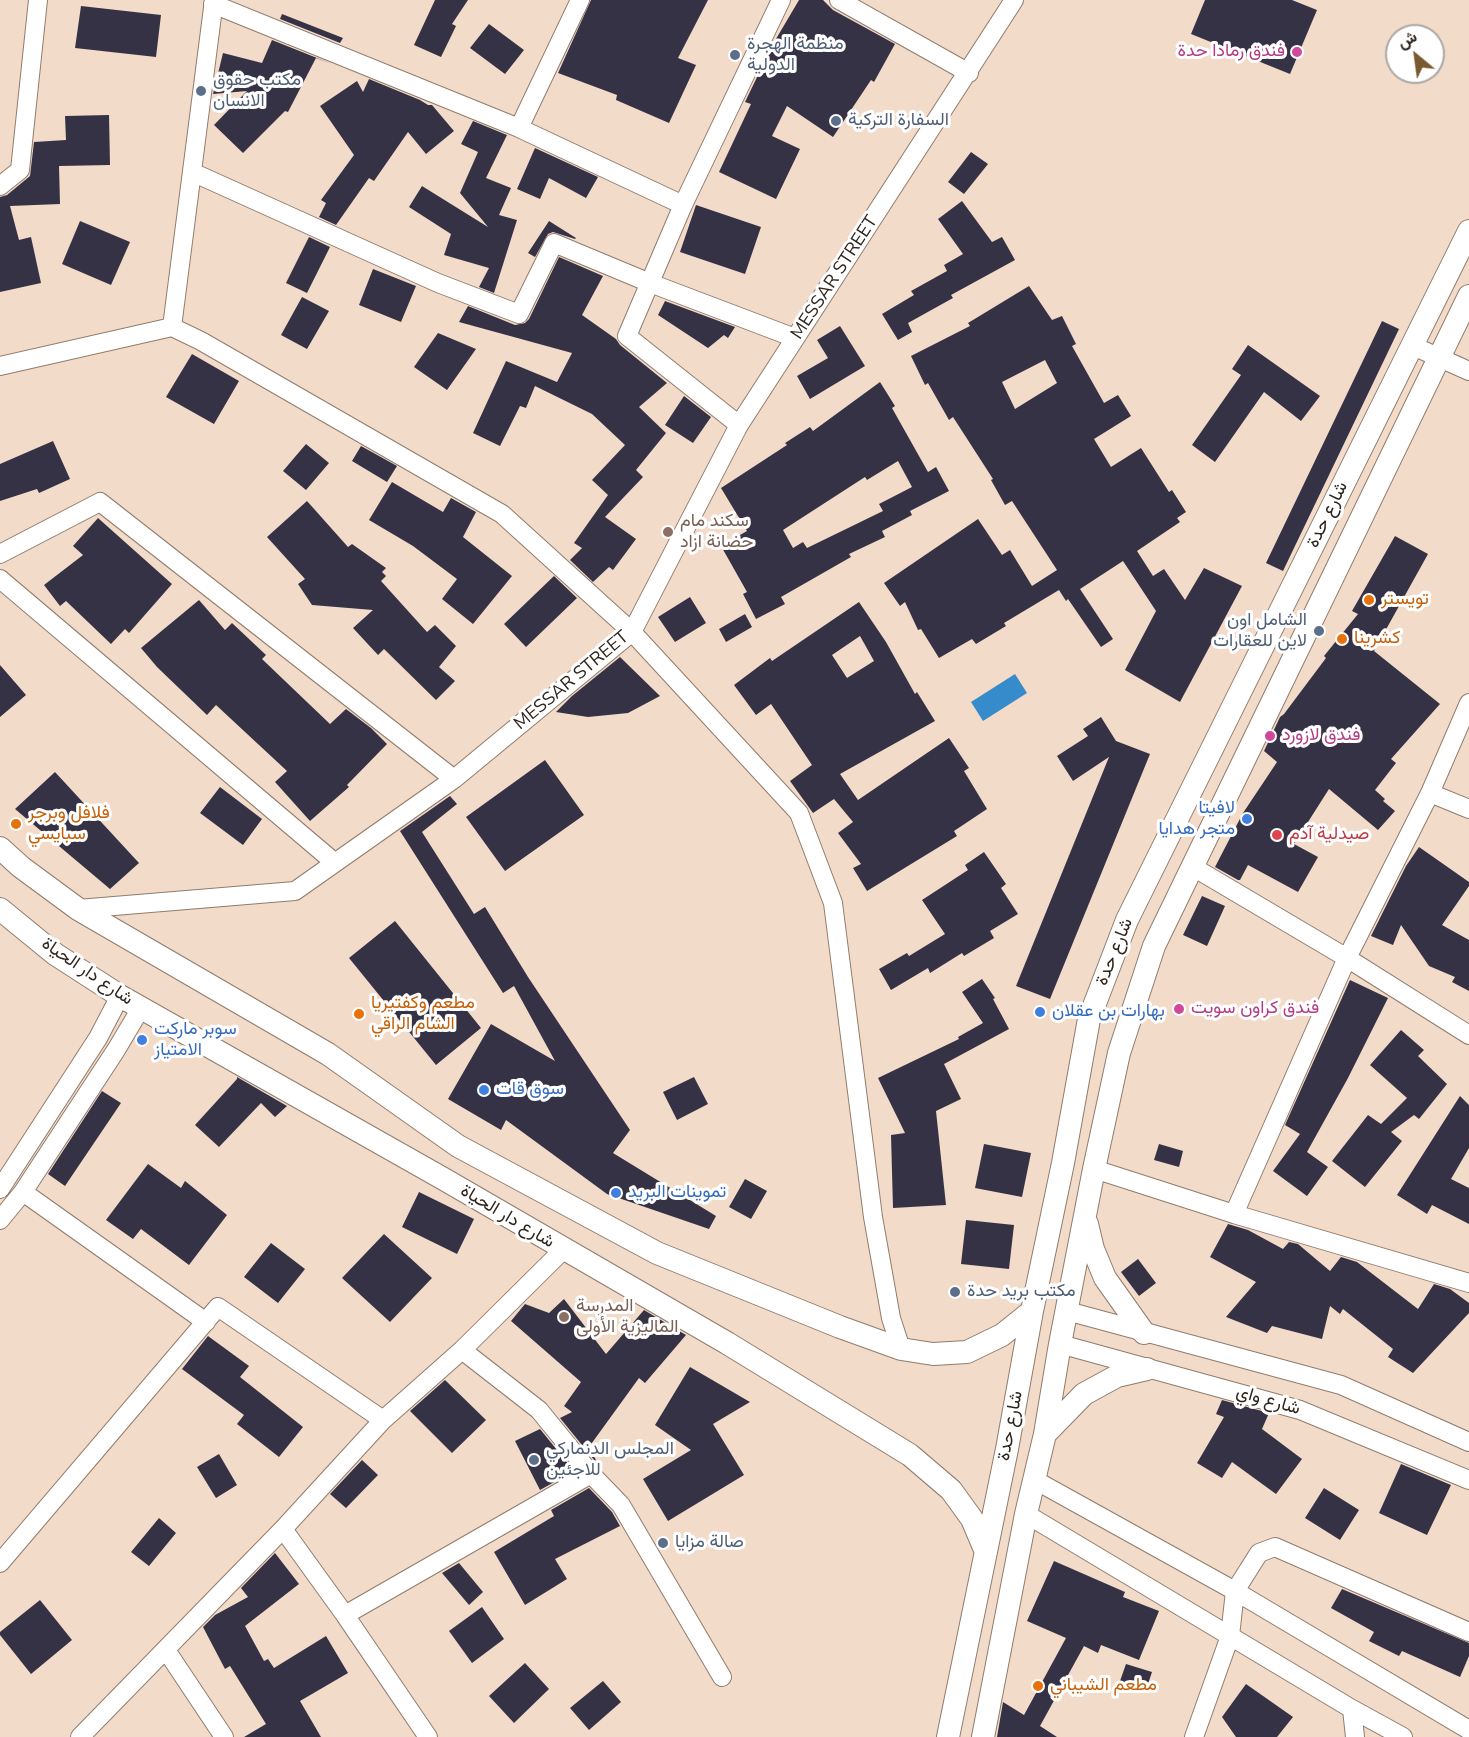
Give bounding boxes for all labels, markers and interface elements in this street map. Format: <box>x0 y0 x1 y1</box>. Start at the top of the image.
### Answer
north arrow <box>1385 24 1445 84</box>
text: ش <box>1393 26 1421 54</box>
place label: منظمة الهجرة الدولية <box>747 34 844 76</box>
place label: فندق رمادا حدة <box>1178 41 1285 63</box>
marker: فندق رمادا حدة <box>1290 45 1304 59</box>
marker: منظمة الهجرة الدولية <box>728 48 742 62</box>
place label: مكتب حقوق الانسان <box>213 70 301 112</box>
marker: مكتب حقوق الانسان <box>194 84 208 98</box>
place label: السفارة التركية <box>848 110 949 132</box>
marker: السفارة التركية <box>829 114 843 128</box>
street label: MESSAR STREET <box>787 212 883 344</box>
street label: شارع حدة <box>1303 478 1353 552</box>
place label: سكند مام حضانة ازاد <box>680 511 753 554</box>
marker: سكند مام حضانة ازاد <box>661 525 675 539</box>
place label: تويستر <box>1381 589 1429 611</box>
marker: تويستر <box>1362 593 1376 607</box>
place label: الشامل اون لاين للعقارات <box>1213 610 1307 652</box>
marker: الشامل اون لاين للعقارات <box>1312 624 1326 638</box>
street label: MESSAR STREET <box>510 627 634 735</box>
place label: كشرينا <box>1354 628 1401 650</box>
marker: كشرينا <box>1335 632 1349 646</box>
place label: فندق لازورد <box>1282 725 1360 747</box>
marker: فندق لازورد <box>1263 729 1277 743</box>
place label: لافيتا متجر هدايا <box>1159 798 1235 840</box>
place label: فلافل وبرجر سبايسي <box>28 803 110 846</box>
marker: لافيتا متجر هدايا <box>1240 812 1254 826</box>
marker: فلافل وبرجر سبايسي <box>9 817 23 831</box>
place label: صيدلية آدم <box>1289 824 1369 846</box>
marker: صيدلية آدم <box>1270 828 1284 842</box>
street label: شارع حدة <box>1092 915 1138 989</box>
street label: شارع دار الحياة <box>37 934 137 1010</box>
place label: مطعم وكفتيريا الشام الراقي <box>371 993 475 1036</box>
place label: فندق كراون سويت <box>1191 998 1319 1020</box>
place label: بهارات بن عقلان <box>1052 1001 1165 1023</box>
marker: فندق كراون سويت <box>1172 1002 1186 1016</box>
marker: بهارات بن عقلان <box>1033 1005 1047 1019</box>
marker: مطعم وكفتيريا الشام الراقي <box>352 1007 366 1021</box>
place label: سوبر ماركت الامتياز <box>154 1019 237 1062</box>
marker: سوبر ماركت الامتياز <box>135 1033 149 1047</box>
place label: سوق قات <box>496 1079 564 1101</box>
marker: سوق قات <box>477 1083 491 1097</box>
street label: شارع دار الحياة <box>456 1181 558 1253</box>
place label: تموينات البريد <box>628 1182 726 1204</box>
marker: تموينات البريد <box>609 1186 623 1200</box>
place label: مكتب بريد حدة <box>967 1281 1076 1303</box>
marker: مكتب بريد حدة <box>948 1285 962 1299</box>
place label: المدرسة الماليزية الأولى <box>576 1296 679 1338</box>
marker: المدرسة الماليزية الأولى <box>557 1310 571 1324</box>
street label: شارع واي <box>1233 1382 1303 1420</box>
street label: شارع حدة <box>994 1389 1028 1463</box>
place label: المجلس الدنماركي للاجئين <box>546 1439 674 1482</box>
marker: المجلس الدنماركي للاجئين <box>527 1453 541 1467</box>
place label: صالة مزايا <box>675 1532 744 1554</box>
marker: صالة مزايا <box>656 1536 670 1550</box>
place label: مطعم الشيباني <box>1050 1675 1157 1697</box>
marker: مطعم الشيباني <box>1031 1679 1045 1693</box>

